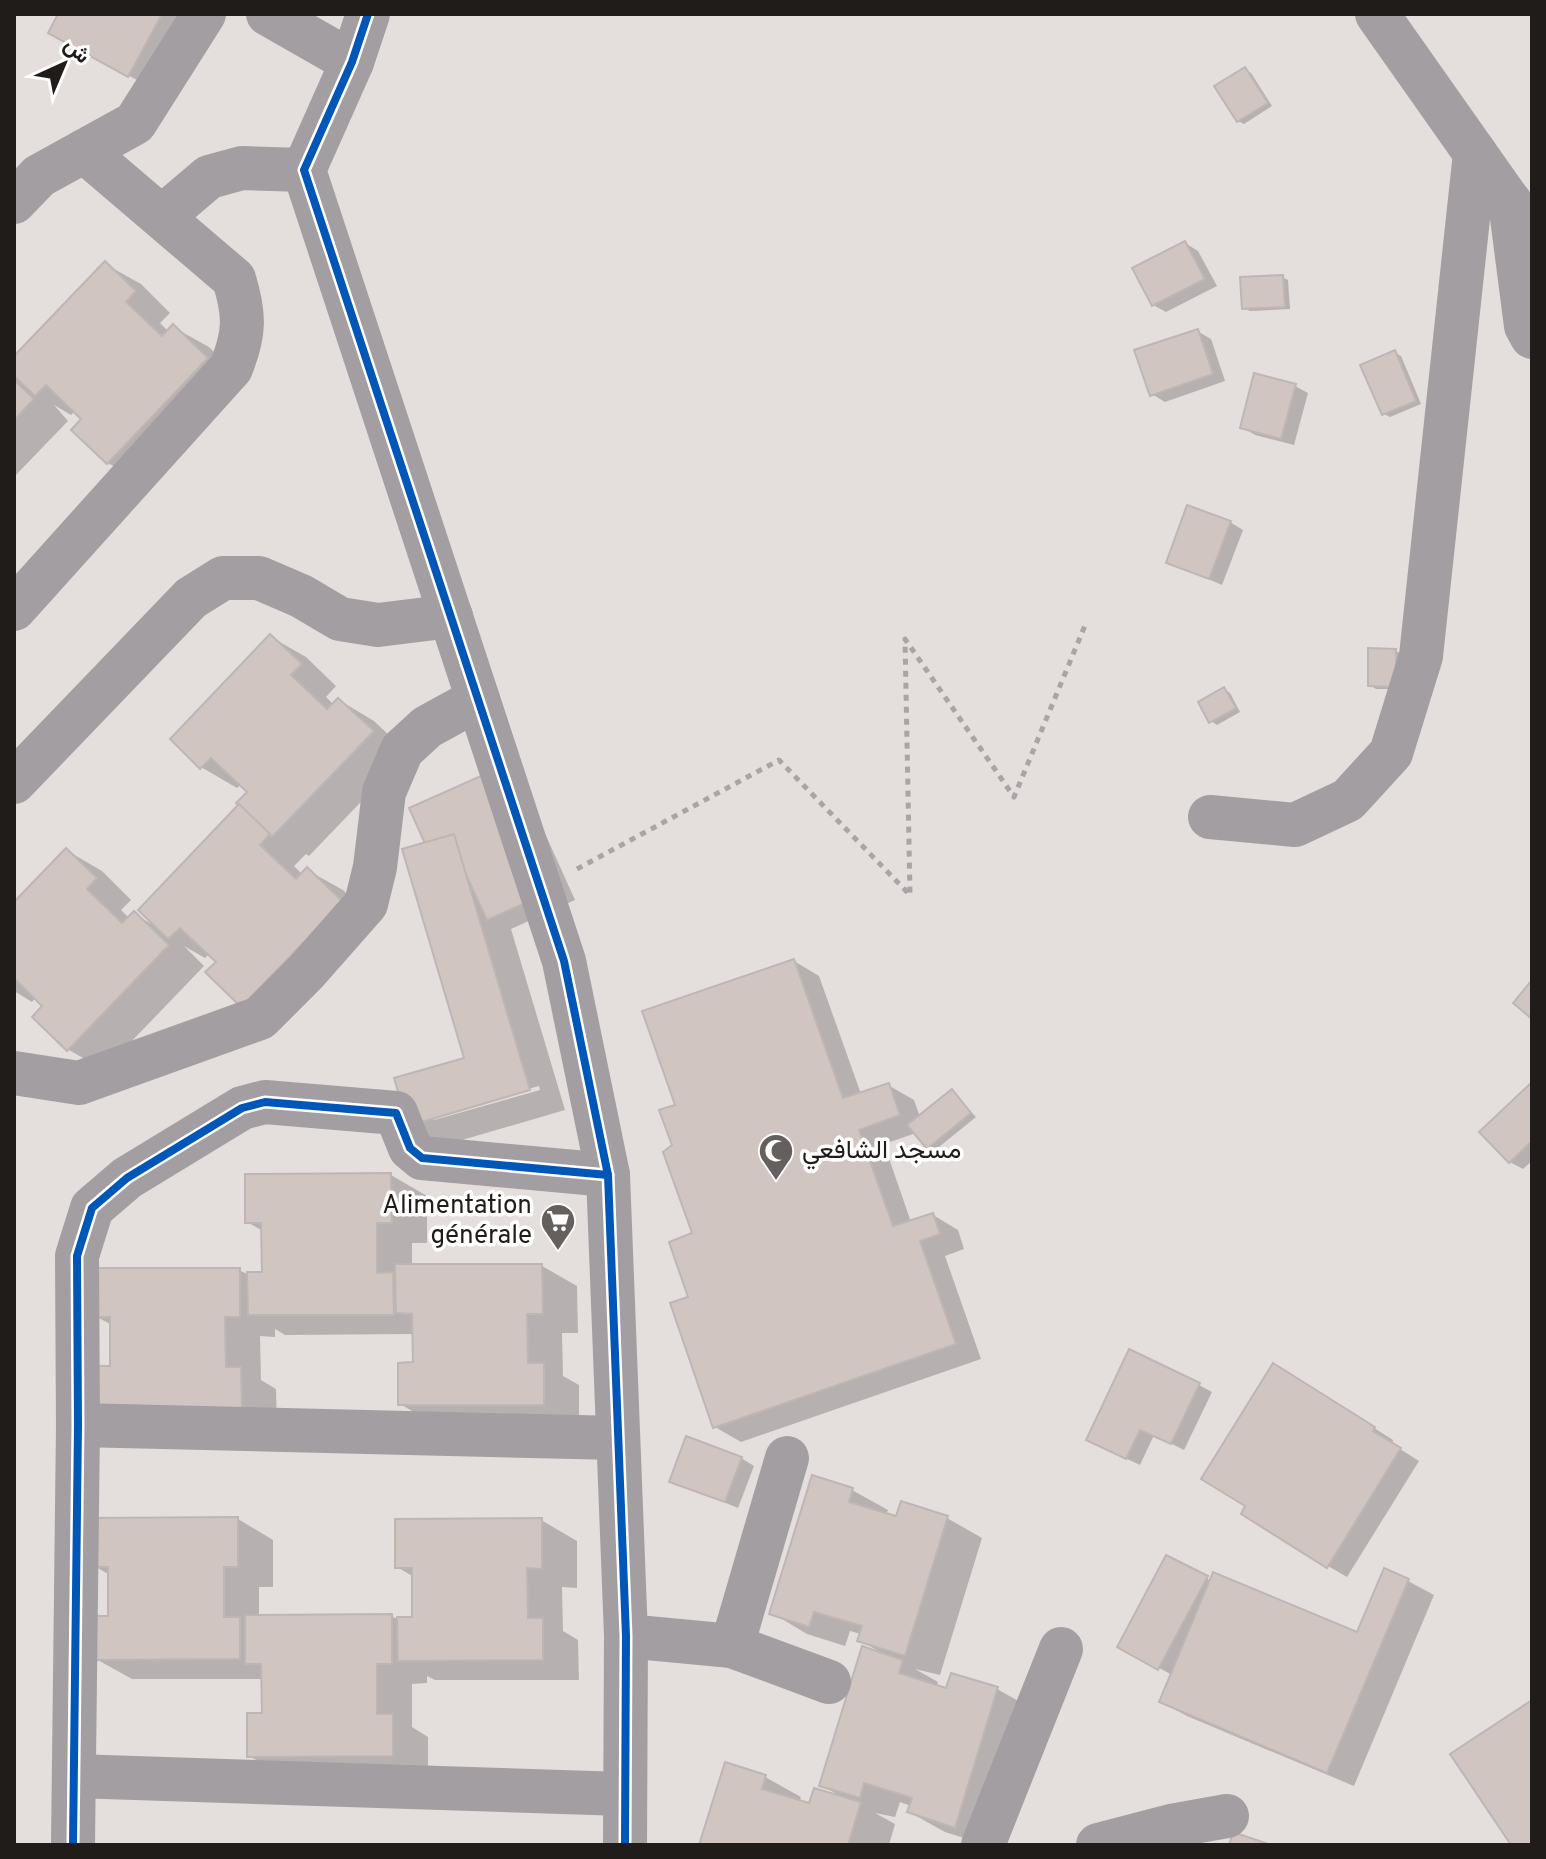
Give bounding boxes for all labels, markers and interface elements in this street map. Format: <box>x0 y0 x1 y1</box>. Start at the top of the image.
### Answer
north arrow <box>24 24 104 104</box>
text: ش <box>57 33 95 70</box>
mosque icon: مسجد الشافعي <box>757 1132 795 1182</box>
place label: مسجد الشافعي <box>802 1135 961 1170</box>
place label: Alimentation générale <box>382 1190 532 1253</box>
supermarket icon: Alimentation générale <box>539 1202 577 1252</box>

